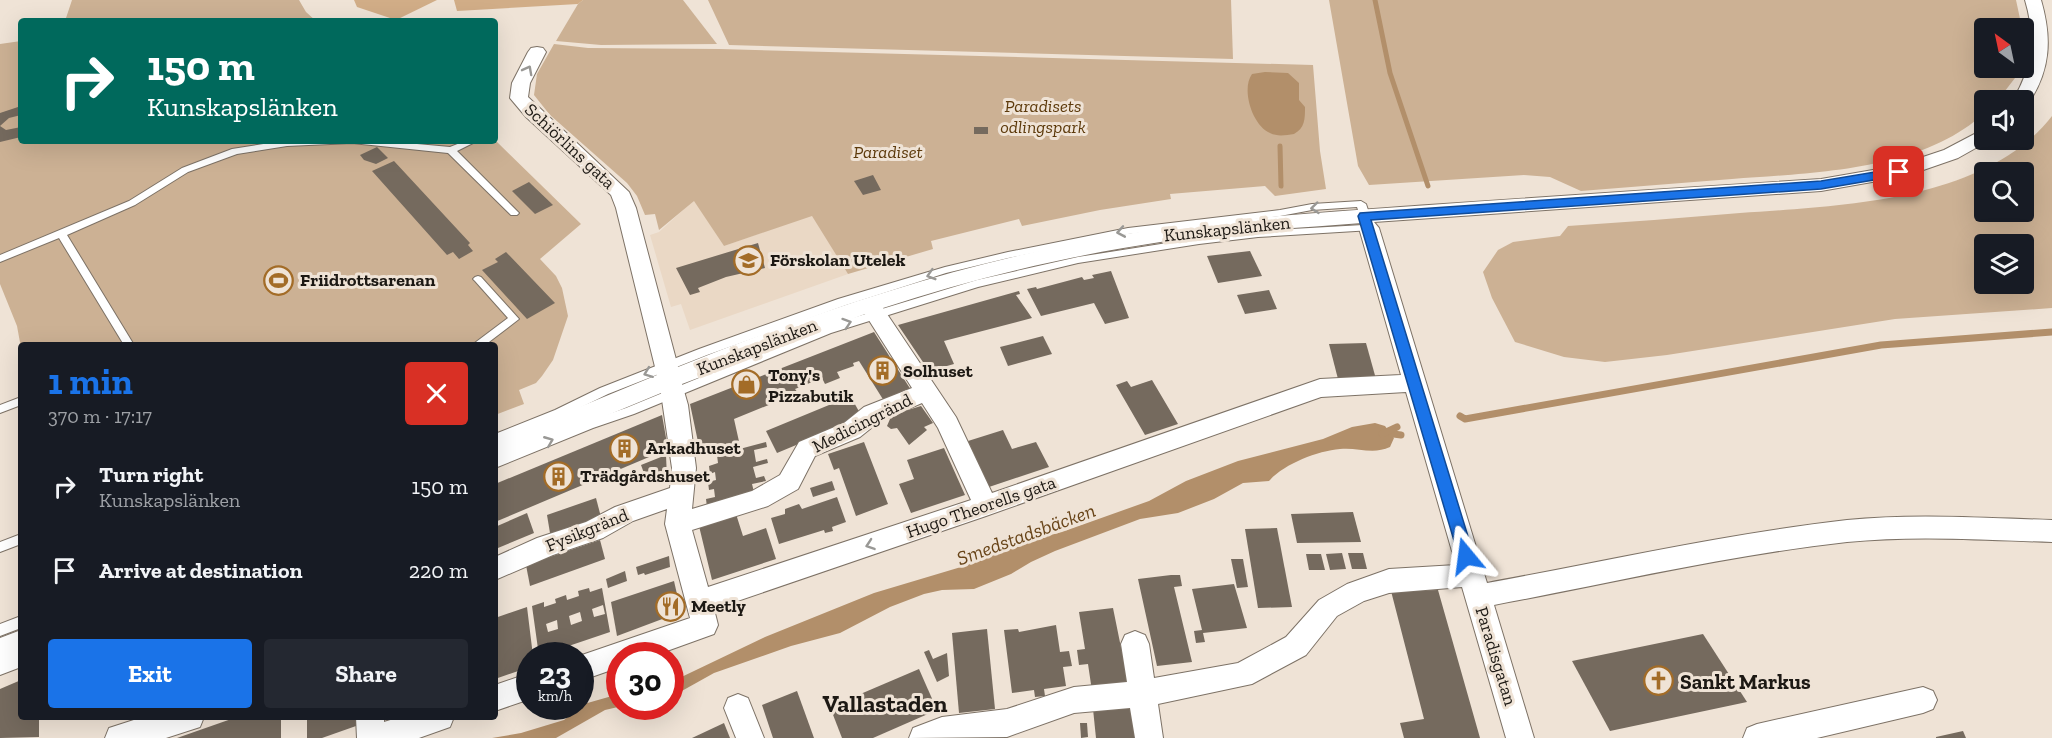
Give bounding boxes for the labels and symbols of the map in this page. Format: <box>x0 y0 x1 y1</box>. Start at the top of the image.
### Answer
north arrow <box>1974 18 2034 78</box>
one-way arrow <box>521 66 532 76</box>
park label: Paradisets odlingspark <box>1000 95 1086 138</box>
street label: Schiörlins gata <box>520 98 620 194</box>
park label: Paradiset <box>853 141 923 163</box>
pin <box>1873 146 1924 197</box>
one-way arrow <box>1310 201 1319 213</box>
street label: Kunskapslänken <box>1163 211 1292 247</box>
one-way arrow <box>1117 225 1127 238</box>
school or university icon: Förskolan Utelek <box>733 244 765 276</box>
place label: Förskolan Utelek <box>770 249 906 271</box>
sports icon: Friidrottsarenan <box>263 264 295 296</box>
one-way arrow <box>926 268 937 280</box>
place label: Friidrottsarenan <box>300 269 436 291</box>
street label: Kunskapslänken <box>694 314 821 380</box>
one-way arrow <box>841 318 852 330</box>
building icon: Solhuset <box>866 355 898 387</box>
place label: Solhuset <box>903 360 974 382</box>
place label: Tony's Pizzabutik <box>768 364 853 407</box>
one-way arrow <box>643 366 654 378</box>
shop icon: Tony's Pizzabutik <box>731 369 763 401</box>
street label: Medicingränd <box>809 388 916 458</box>
building icon: Arkadhuset <box>609 432 641 464</box>
one-way arrow <box>543 436 554 448</box>
place label: Arkadhuset <box>646 437 741 459</box>
building icon: Trädgårdshuset <box>543 460 575 492</box>
place label: Trädgårdshuset <box>580 465 711 487</box>
street label: Hugo Theorells gata <box>903 471 1059 543</box>
water label: Smedstadsbäcken <box>953 498 1099 570</box>
street label: Fysikgränd <box>542 503 632 557</box>
position arrow <box>1434 524 1498 588</box>
one-way arrow <box>866 537 876 550</box>
restaurant icon: Meetly <box>654 590 686 622</box>
place label: Meetly <box>691 595 746 617</box>
street label: Paradisgatan <box>1471 604 1522 709</box>
speed limit sign: 30 <box>606 642 684 720</box>
church icon: Sankt Markus <box>1643 665 1675 697</box>
place label: Sankt Markus <box>1680 669 1811 694</box>
district label: Vallastaden <box>822 689 948 718</box>

